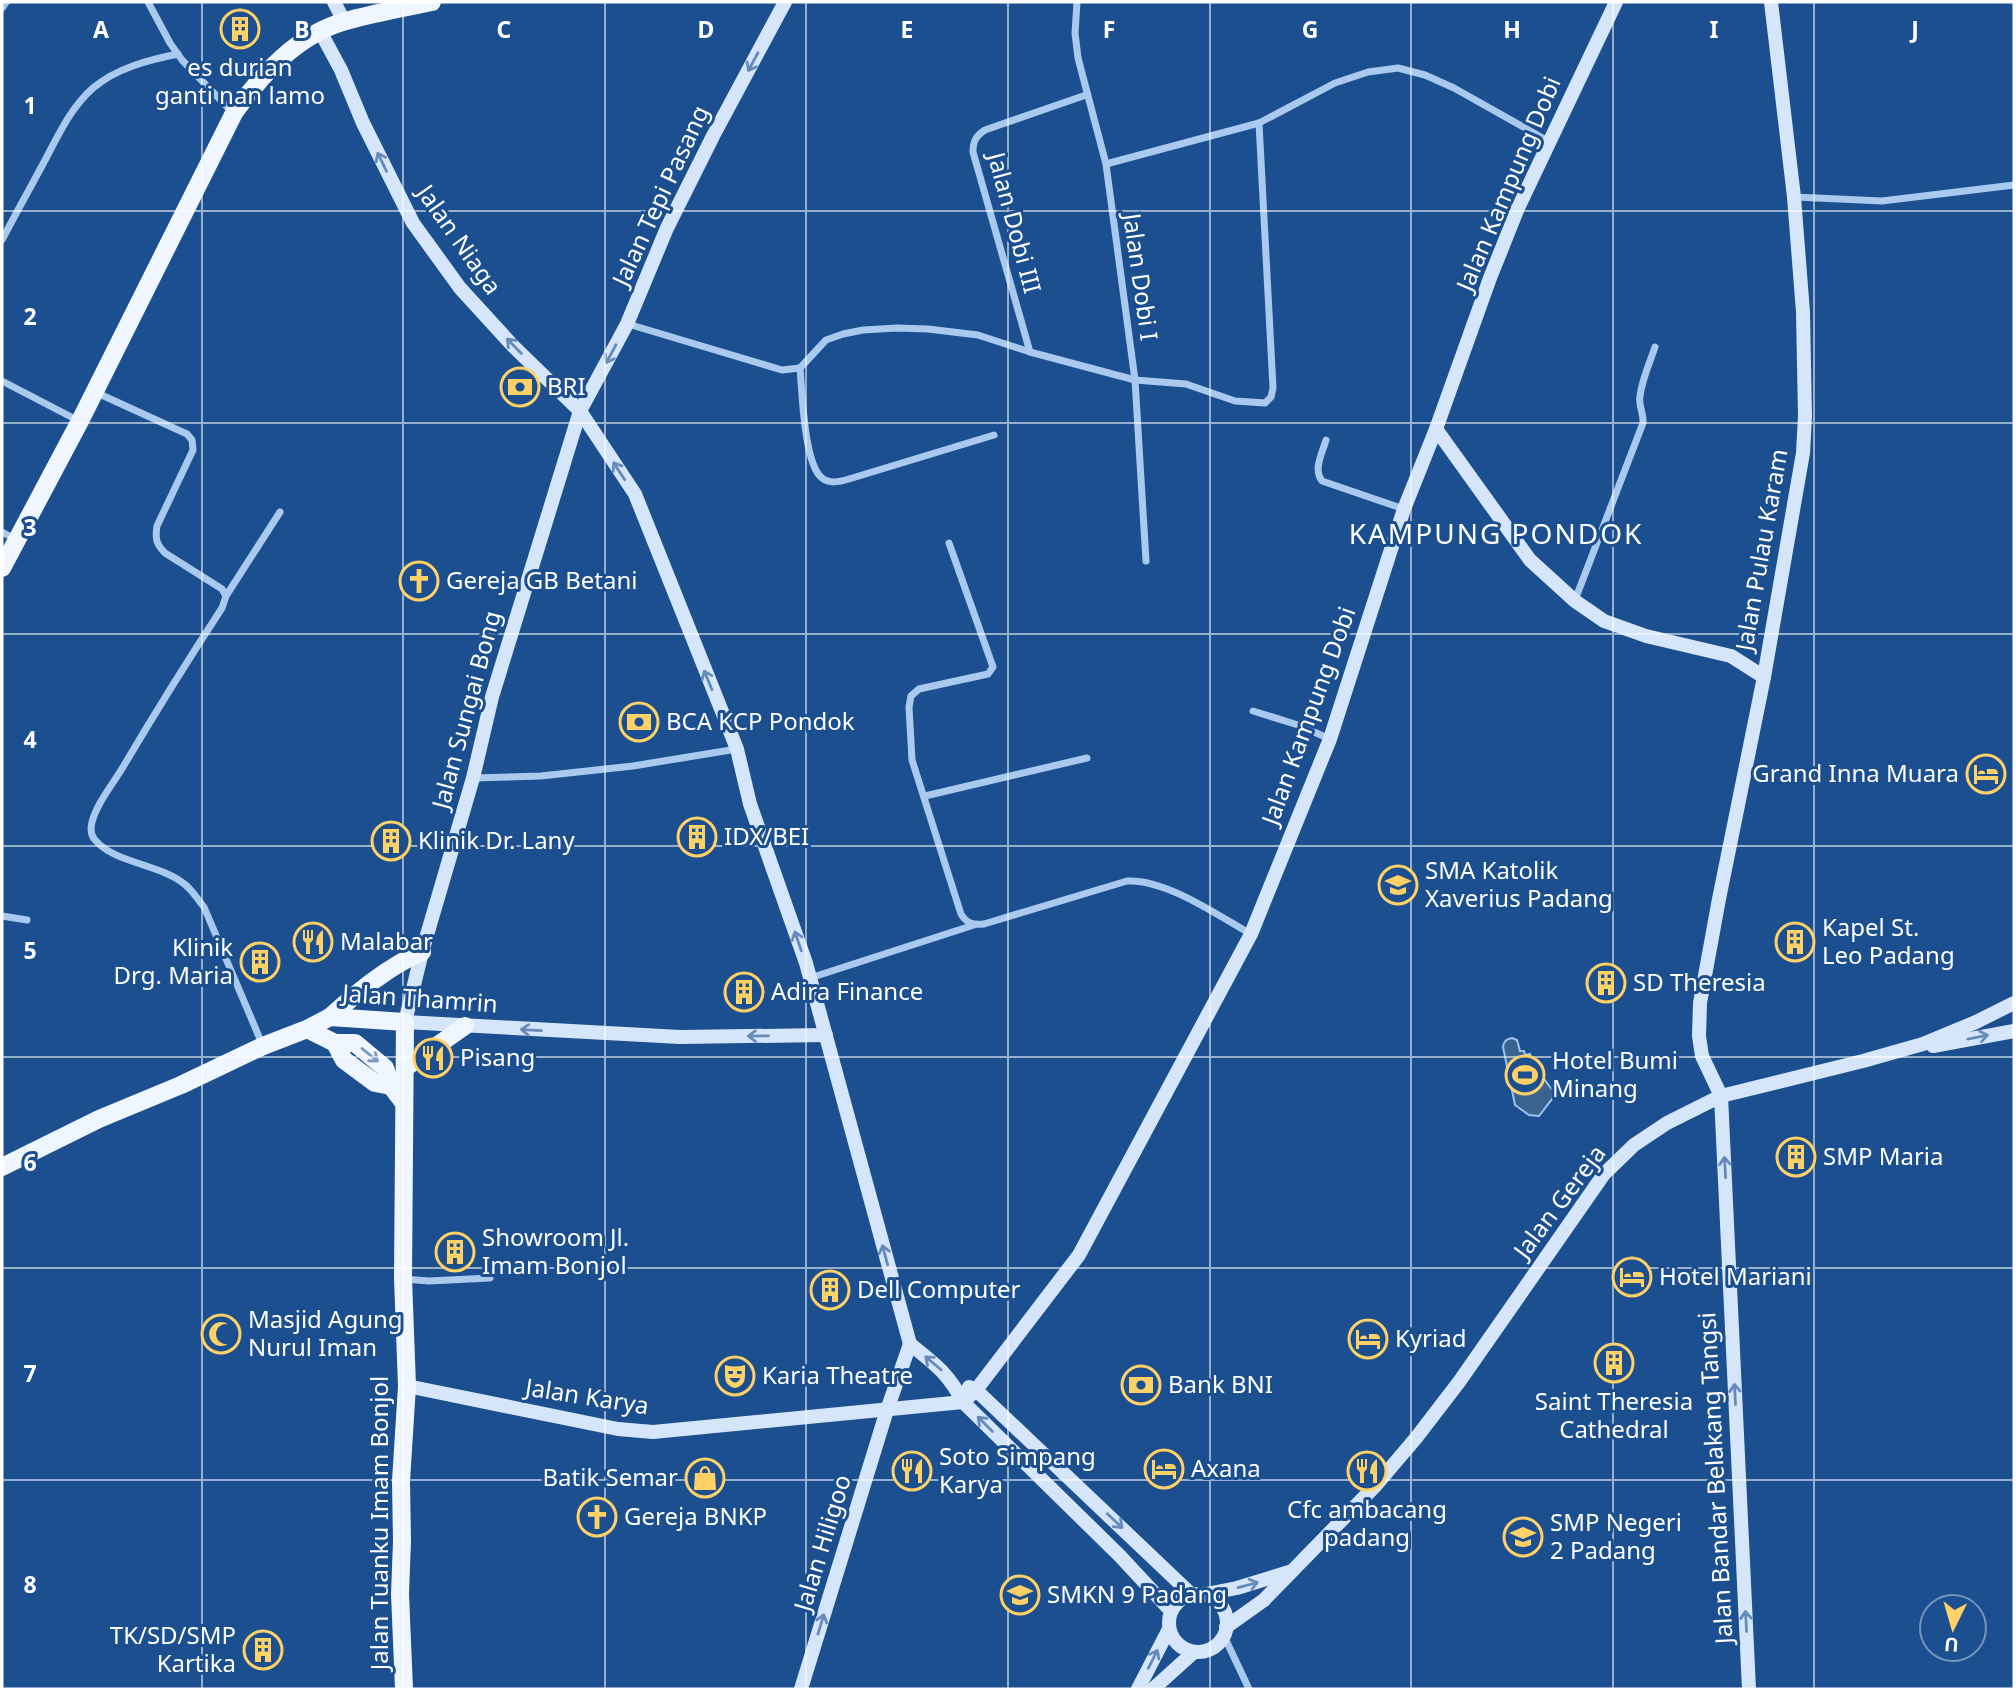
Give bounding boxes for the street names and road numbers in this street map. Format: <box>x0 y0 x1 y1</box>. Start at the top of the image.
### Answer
street label: Jalan Kampung Dobi <box>1447 71 1568 298</box>
street label: Jalan Tepi Pasang <box>602 100 716 293</box>
street label: Jalan Dobi III <box>980 147 1050 297</box>
street label: Jalan Niaga <box>409 176 510 301</box>
street label: Jalan Dobi I <box>1116 209 1167 343</box>
street label: Jalan Pulau Karam <box>1726 446 1795 655</box>
street label: Jalan Kampung Dobi <box>1252 602 1362 831</box>
street label: Jalan Sungai Bong <box>423 607 508 814</box>
street label: Jalan Thamrin <box>339 975 499 1019</box>
street label: Jalan Gereja <box>1504 1138 1612 1266</box>
street label: Jalan Bandar Belakang Tangsi <box>1689 1311 1740 1647</box>
street label: Jalan Karya <box>521 1369 651 1422</box>
street label: Jalan Tuanku Imam Bonjol <box>362 1376 395 1672</box>
street label: Jalan Hiligoo <box>785 1470 858 1617</box>

